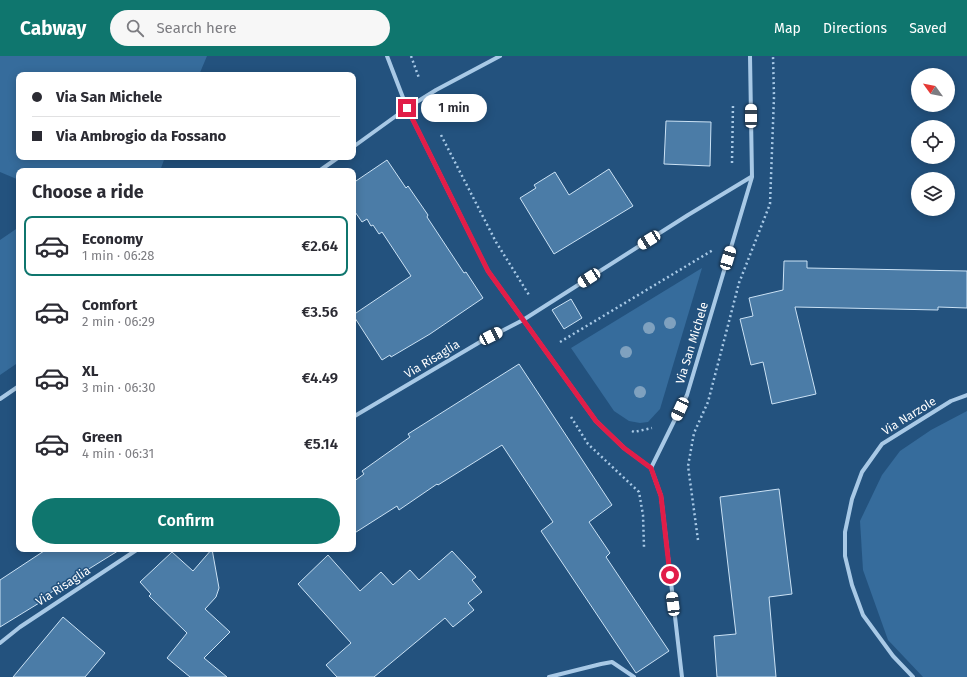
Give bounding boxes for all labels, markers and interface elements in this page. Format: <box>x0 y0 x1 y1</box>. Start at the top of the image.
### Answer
search box <box>110 10 390 46</box>
text: Cabway <box>20 17 86 40</box>
icon: search <box>124 17 146 39</box>
text: Search here <box>156 19 237 37</box>
text: Map <box>774 20 801 37</box>
text: Directions <box>823 20 887 37</box>
text: Saved <box>909 20 947 37</box>
north arrow <box>911 68 955 112</box>
map controls <box>911 68 955 216</box>
text: Via San Michele <box>56 88 162 106</box>
callout: 1 min <box>421 94 487 122</box>
route end <box>398 99 416 117</box>
text: 1 min <box>438 100 470 115</box>
car <box>745 104 757 128</box>
button: locate <box>911 120 955 164</box>
text: Via Ambrogio da Fossano <box>56 127 226 145</box>
button: layers <box>911 172 955 216</box>
text: Choose a ride <box>32 181 144 203</box>
icon: car <box>34 228 70 264</box>
car <box>636 229 662 251</box>
text: Economy <box>82 230 143 248</box>
text: €2.64 <box>302 237 338 255</box>
car <box>719 245 737 271</box>
text: 1 min · 06:28 <box>82 248 154 263</box>
car <box>576 266 602 290</box>
icon: car <box>34 294 70 330</box>
text: Comfort <box>82 296 138 314</box>
street label: Via San Michele <box>673 300 711 386</box>
text: €3.56 <box>301 303 338 321</box>
text: 2 min · 06:29 <box>82 314 155 329</box>
car <box>478 325 504 347</box>
street label: Via Risaglia <box>402 337 462 381</box>
icon: car <box>34 360 70 396</box>
text: XL <box>82 362 98 380</box>
text: €4.49 <box>302 369 338 387</box>
text: 3 min · 06:30 <box>82 380 156 395</box>
street label: Via Narzole <box>879 394 939 438</box>
car <box>669 396 691 422</box>
icon: car <box>34 426 70 462</box>
text: Green <box>82 428 122 446</box>
text: €5.14 <box>304 435 338 453</box>
text: 4 min · 06:31 <box>82 446 154 461</box>
button: Confirm <box>32 498 340 544</box>
street label: Via Risaglia <box>33 563 93 609</box>
route start <box>661 566 679 584</box>
car <box>666 591 680 617</box>

